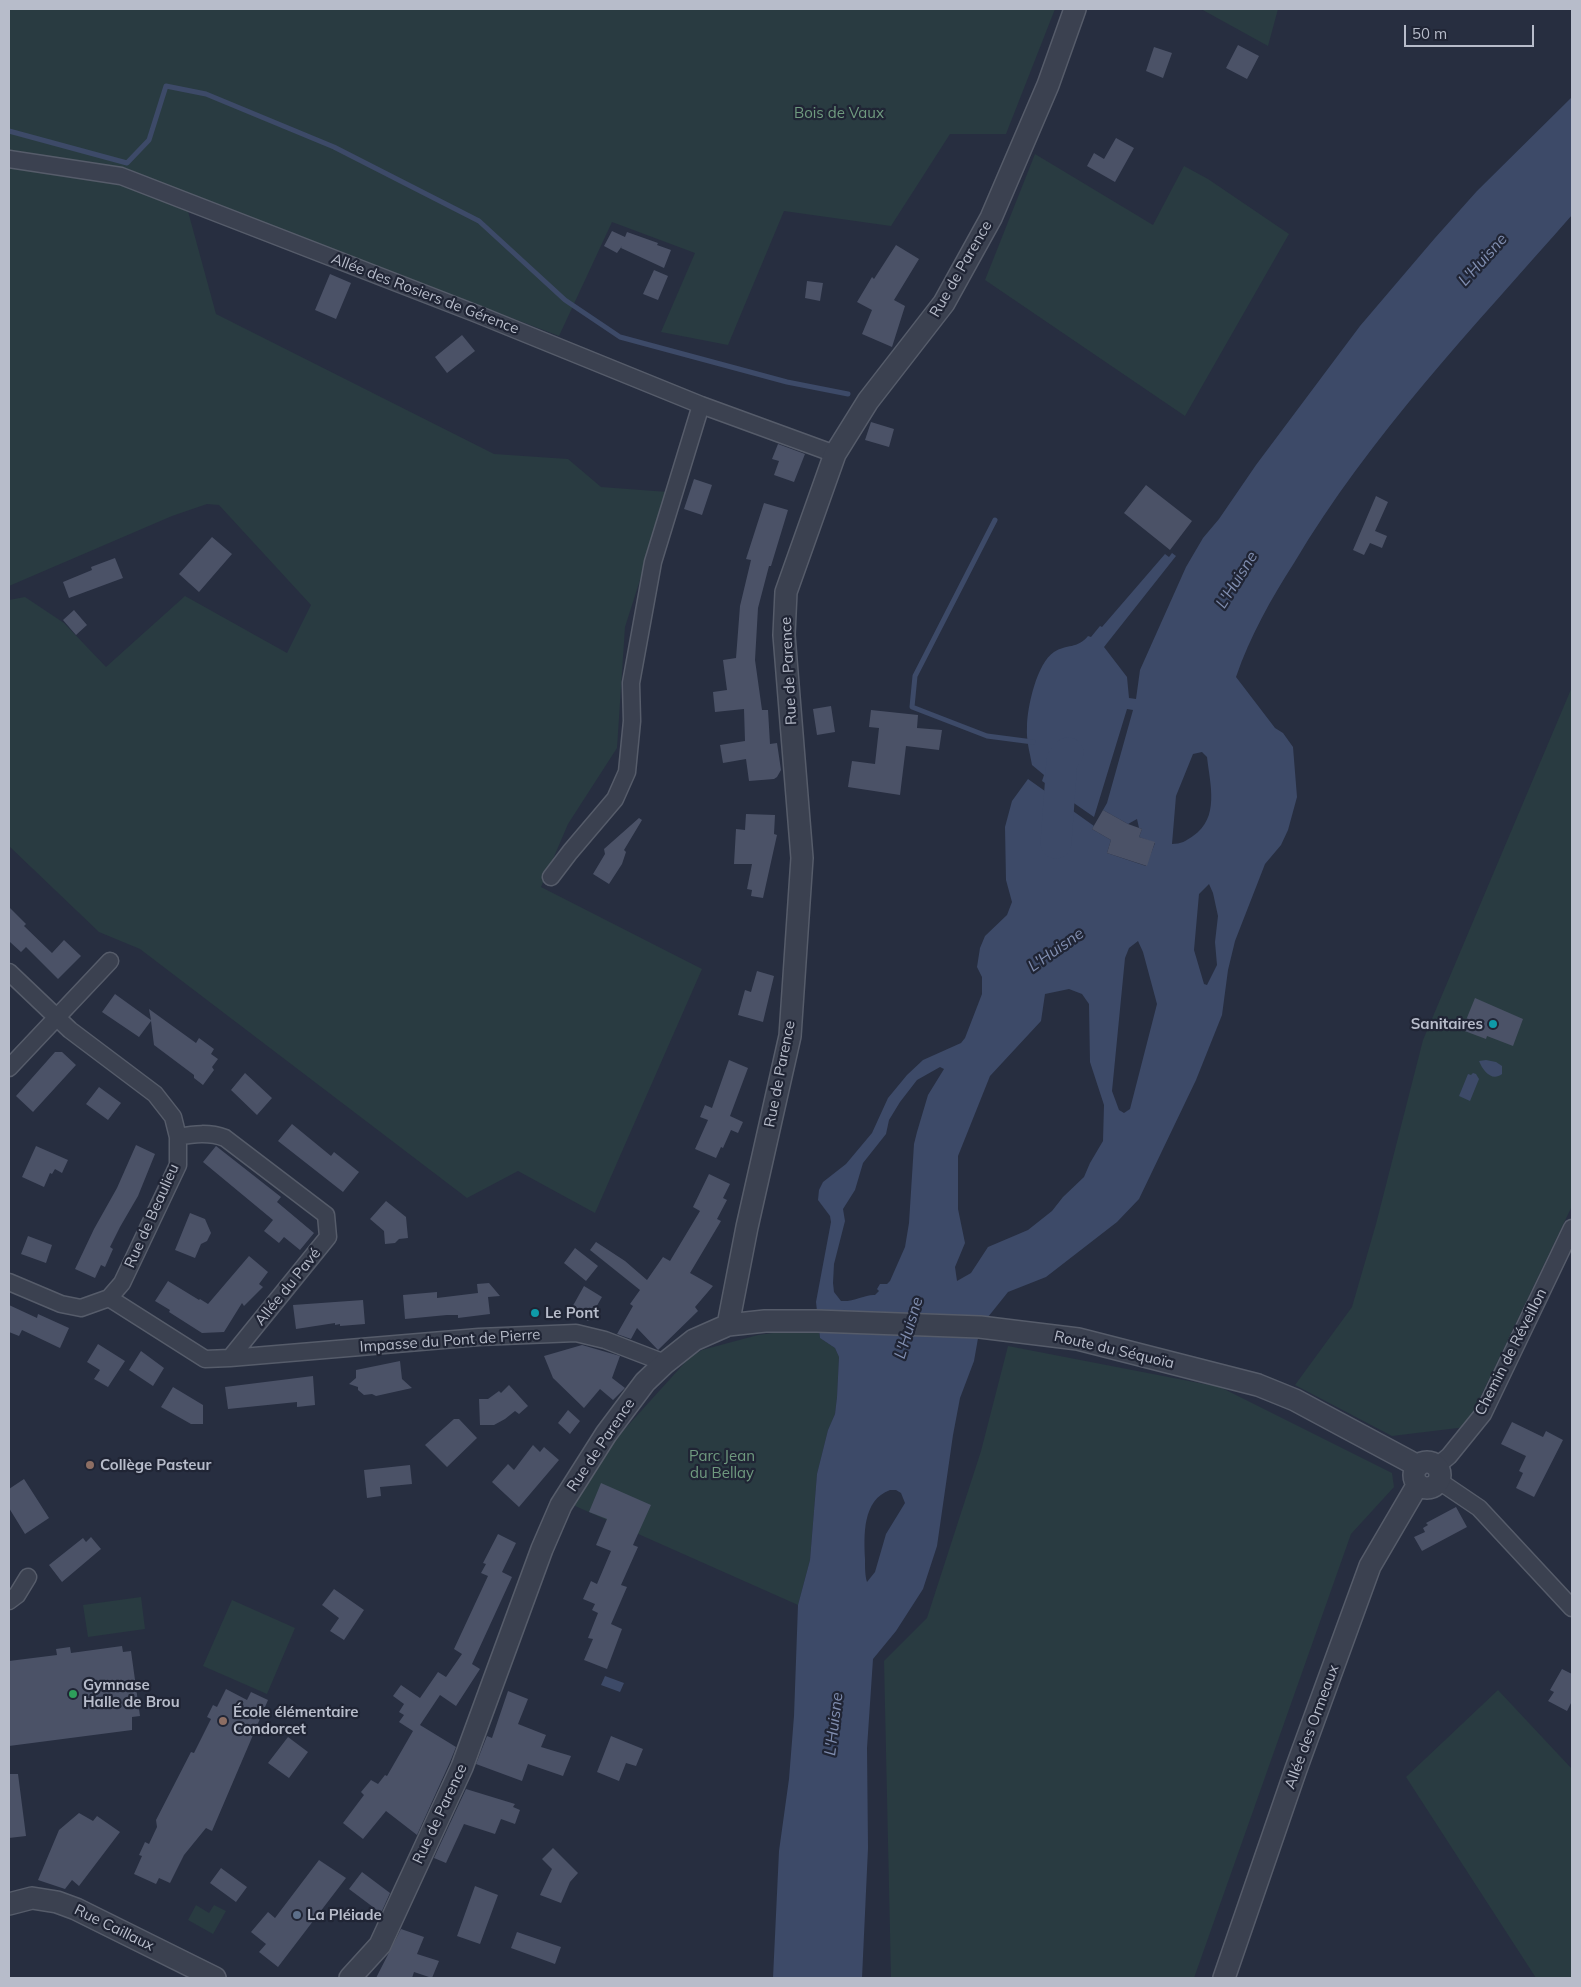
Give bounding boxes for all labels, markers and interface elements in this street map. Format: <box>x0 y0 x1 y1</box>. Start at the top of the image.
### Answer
scale bar <box>1406 15 1536 47</box>
text: 50 m <box>1412 24 1447 43</box>
park label: Bois de Vaux <box>794 104 884 122</box>
street label: Rue de Parence <box>926 218 996 320</box>
water label: L'Huisne <box>1455 230 1511 290</box>
street label: Allée des Rosiers de Gérence <box>329 250 521 338</box>
water label: L'Huisne <box>1212 548 1262 612</box>
street label: Rue de Parence <box>777 616 801 726</box>
water label: L'Huisne <box>1024 924 1088 976</box>
place label: Sanitaires <box>1411 1015 1483 1033</box>
marker: Sanitaires <box>1487 1018 1499 1030</box>
street label: Rue de Parence <box>761 1019 799 1129</box>
street label: Rue de Beaulieu <box>121 1161 183 1271</box>
street label: Allée du Pavé <box>251 1245 325 1329</box>
street label: Chemin de Réveillon <box>1471 1286 1551 1418</box>
water label: L'Huisne <box>891 1295 927 1361</box>
place label: Le Pont <box>545 1304 599 1322</box>
marker: Le Pont <box>529 1307 541 1319</box>
street label: Impasse du Pont de Pierre <box>359 1326 541 1356</box>
street label: Route du Séquoïa <box>1052 1327 1176 1373</box>
street label: Rue de Parence <box>563 1395 639 1495</box>
park label: Parc Jean du Bellay <box>689 1447 755 1482</box>
place label: Collège Pasteur <box>100 1456 211 1474</box>
marker: Collège Pasteur <box>84 1459 96 1471</box>
street label: Allée des Ormeaux <box>1281 1662 1343 1792</box>
place label: Gymnase Halle de Brou <box>83 1676 180 1711</box>
marker: Gymnase Halle de Brou <box>67 1688 79 1700</box>
water label: L'Huisne <box>821 1691 847 1757</box>
place label: École élémentaire Condorcet <box>233 1703 358 1738</box>
marker: École élémentaire Condorcet <box>217 1715 229 1727</box>
street label: Rue de Parence <box>409 1761 471 1867</box>
street label: Rue Caillaux <box>71 1901 157 1955</box>
place label: La Pléiade <box>307 1906 382 1924</box>
marker: La Pléiade <box>291 1909 303 1921</box>

